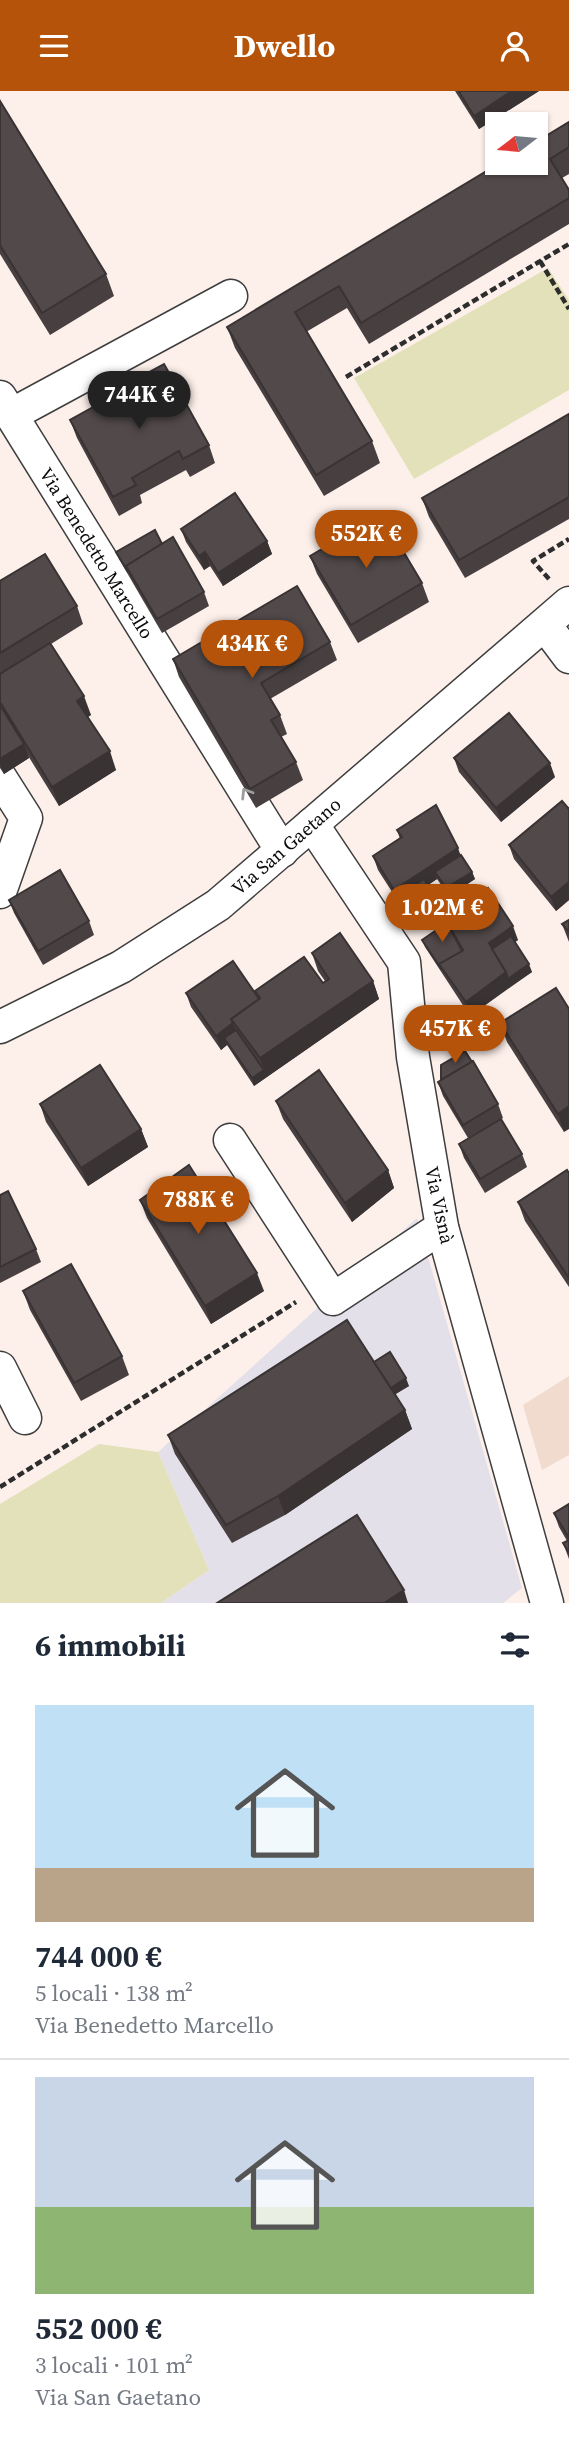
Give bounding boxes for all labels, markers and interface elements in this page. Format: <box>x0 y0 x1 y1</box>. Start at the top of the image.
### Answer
text: Dwello <box>234 24 335 68</box>
icon: menu <box>35 27 73 65</box>
icon: person <box>496 27 534 65</box>
north arrow <box>485 112 548 175</box>
map controls <box>485 112 548 175</box>
pin: 744K € <box>82 371 196 431</box>
text: 744K € <box>104 378 174 410</box>
street label: Via Benedetto Marcello <box>34 462 160 644</box>
pin: 552K € <box>309 511 423 570</box>
text: 552K € <box>331 517 401 549</box>
pin: 434K € <box>195 621 309 680</box>
text: 434K € <box>217 627 287 659</box>
one-way arrow <box>241 788 254 801</box>
street label: Via San Gaetano <box>226 791 346 901</box>
pin: 1.02M € <box>377 885 507 944</box>
text: 1.02M € <box>401 891 483 923</box>
pin: 457K € <box>398 1005 512 1065</box>
text: 457K € <box>420 1012 490 1044</box>
street label: Via Visnà <box>419 1164 461 1247</box>
pin: 788K € <box>141 1177 255 1236</box>
text: 788K € <box>163 1183 233 1215</box>
text: 6 immobili <box>35 1625 185 1666</box>
icon: filters <box>496 1626 534 1664</box>
icon: home <box>222 1750 348 1876</box>
text: 744 000 € <box>35 1936 162 1977</box>
text: 5 locali · 138 m² <box>35 1977 193 2009</box>
text: Via Benedetto Marcello <box>35 2009 274 2041</box>
icon: home <box>222 2122 348 2248</box>
text: 552 000 € <box>35 2308 162 2349</box>
text: 3 locali · 101 m² <box>35 2349 193 2381</box>
text: Via San Gaetano <box>35 2381 201 2413</box>

